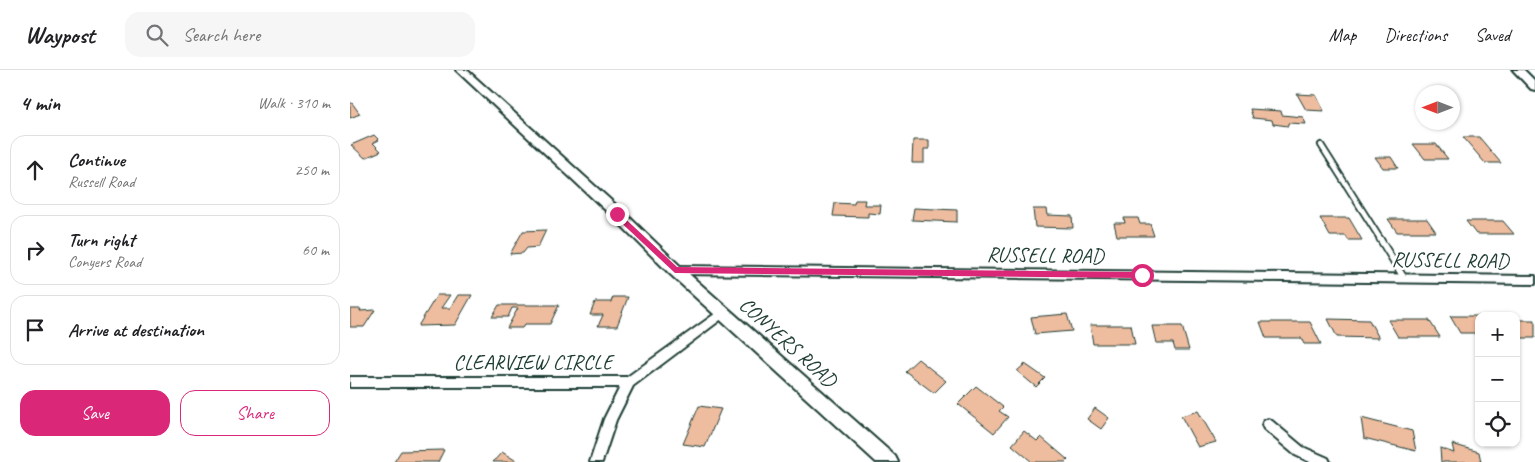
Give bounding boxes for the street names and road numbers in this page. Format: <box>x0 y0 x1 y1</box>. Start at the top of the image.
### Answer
street label: RUSSELL ROAD <box>986 241 1106 269</box>
street label: RUSSELL ROAD <box>1391 246 1511 274</box>
street label: CONYERS ROAD <box>734 291 843 394</box>
street label: CLEARVIEW CIRCLE <box>454 349 615 375</box>

